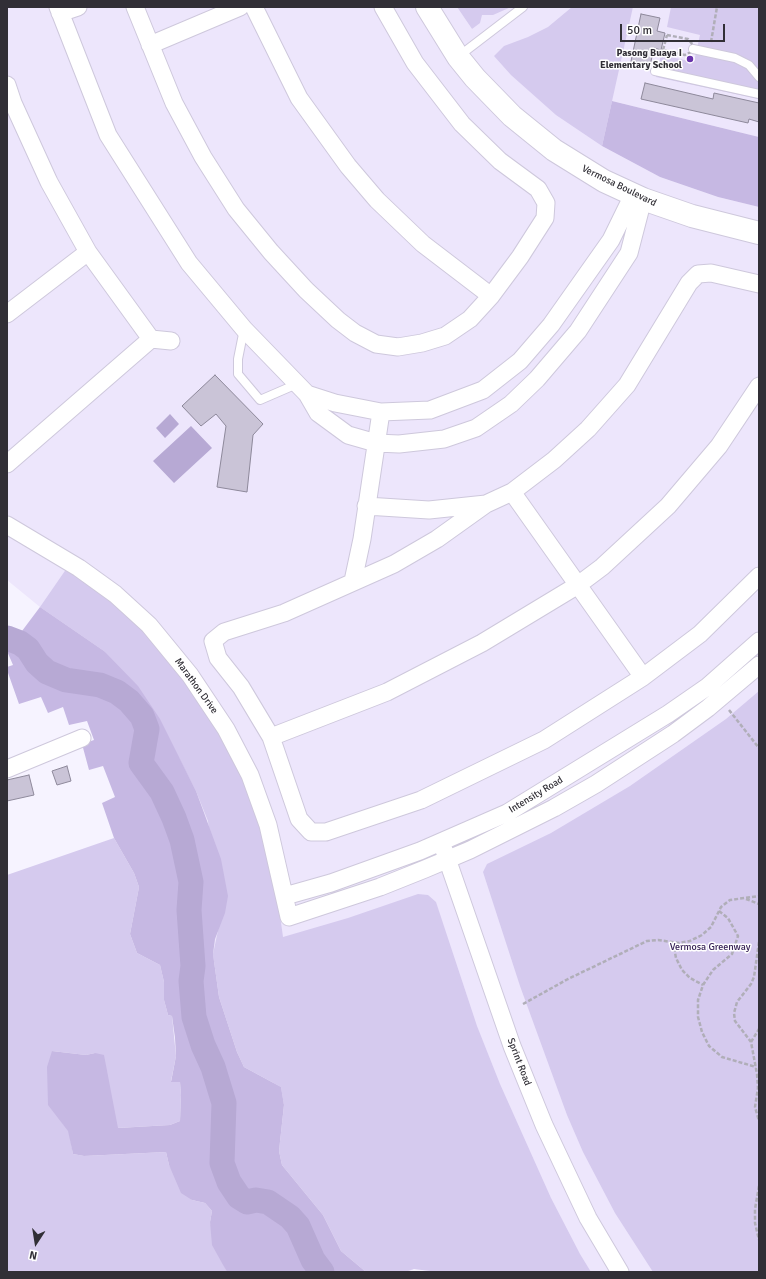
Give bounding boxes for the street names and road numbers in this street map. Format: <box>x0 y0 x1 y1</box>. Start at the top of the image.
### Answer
street label: Vermosa Boulevard <box>580 163 658 209</box>
street label: Marathon Drive <box>172 656 220 716</box>
street label: Intensity Road <box>507 774 565 816</box>
street label: Sprint Road <box>504 1037 534 1087</box>

